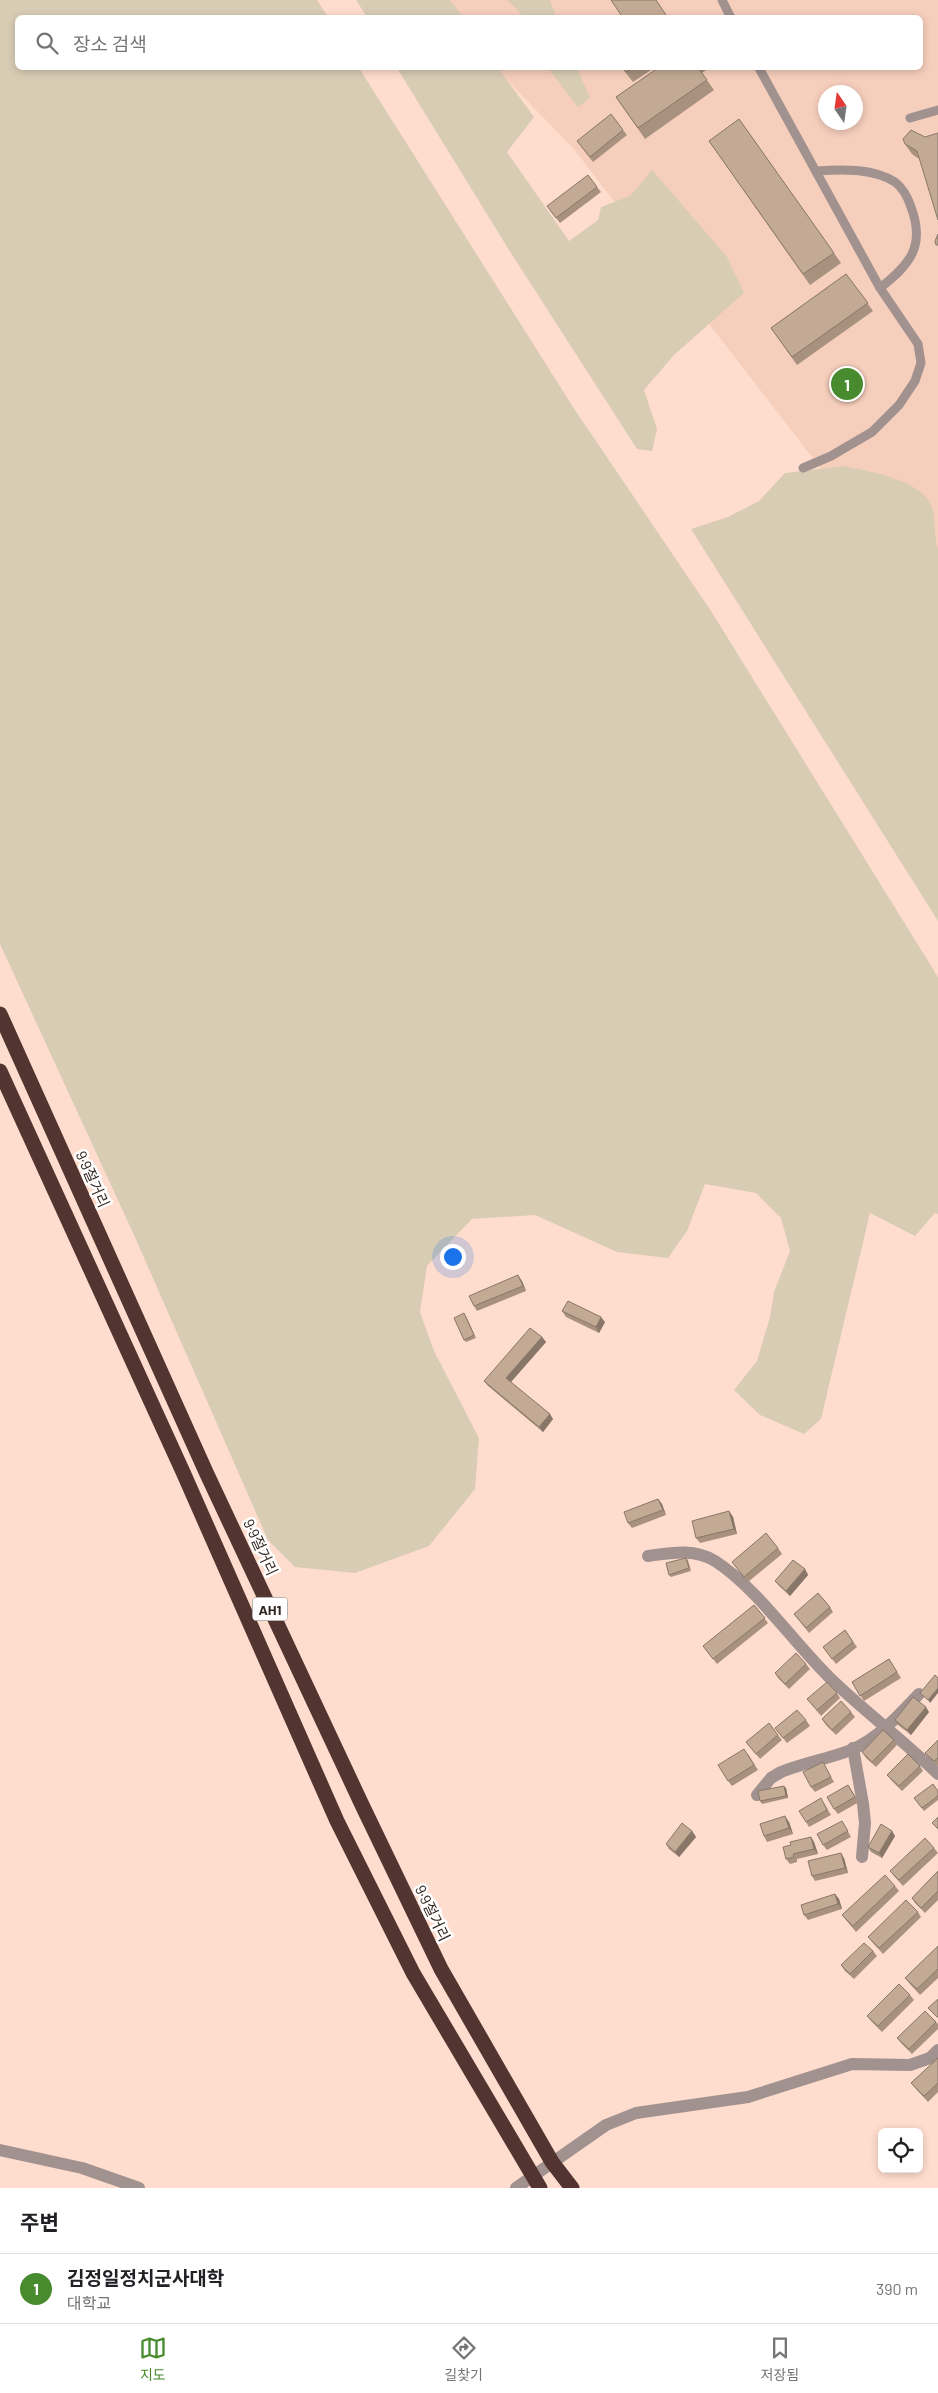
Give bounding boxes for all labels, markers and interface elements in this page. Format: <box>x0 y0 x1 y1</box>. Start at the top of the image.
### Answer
search box <box>15 15 923 70</box>
icon: search <box>33 29 61 57</box>
text: 장소 검색 <box>73 32 147 55</box>
north arrow <box>818 85 863 130</box>
pin: 1 <box>831 365 863 403</box>
street label: 9·9절거리 <box>73 1148 113 1210</box>
your location <box>440 1244 466 1270</box>
street label: 9·9절거리 <box>240 1516 282 1578</box>
road number: AH1 <box>252 1598 288 1620</box>
street label: 9·9절거리 <box>412 1882 454 1944</box>
map controls <box>878 2128 923 2173</box>
button: locate <box>878 2128 923 2173</box>
text: 주변 <box>20 2209 59 2234</box>
text: 김정일정치군사대학 <box>67 2266 224 2289</box>
text: 1 <box>33 2279 39 2298</box>
text: 390 m <box>876 2279 918 2298</box>
text: 대학교 <box>67 2293 111 2312</box>
tab: 지도 <box>139 2334 167 2384</box>
tab: 길찾기 <box>444 2334 483 2384</box>
tab: 저장됨 <box>761 2334 799 2384</box>

